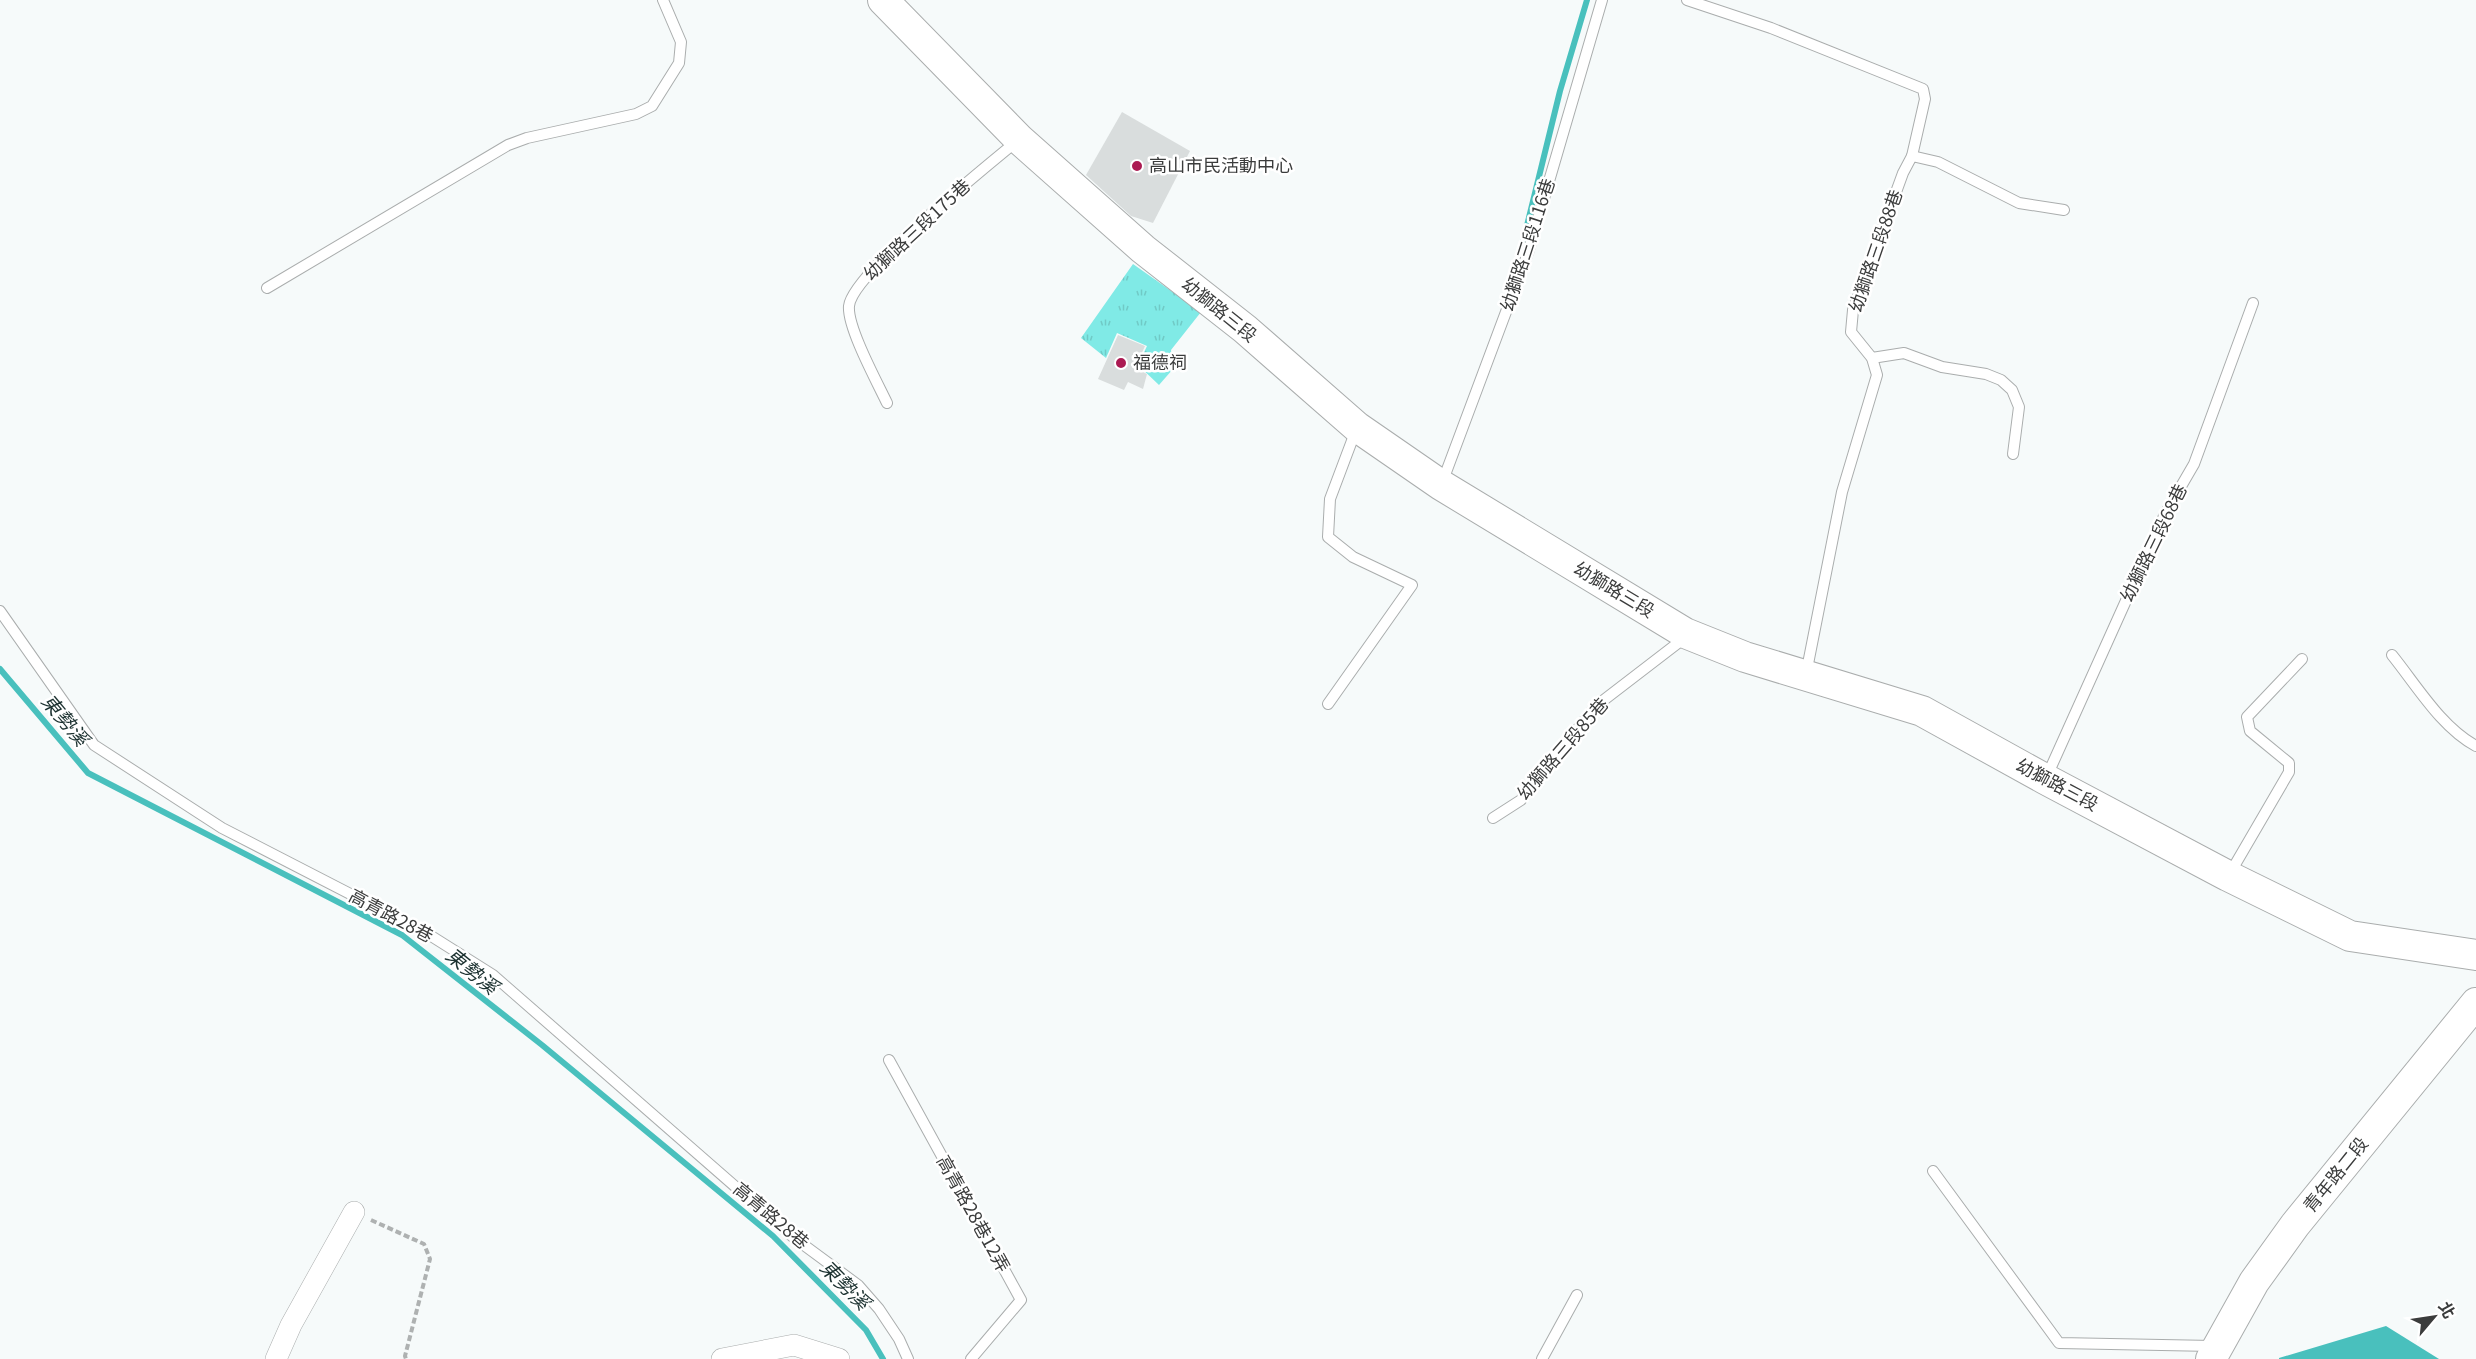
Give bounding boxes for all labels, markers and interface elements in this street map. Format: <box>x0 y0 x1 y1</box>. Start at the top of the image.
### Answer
place label: 高山市民活動中心 <box>1149 151 1293 177</box>
marker: 高山市民活動中心 <box>1130 159 1144 173</box>
street label: 幼獅路三段175巷 <box>856 172 975 285</box>
street label: 幼獅路三段116巷 <box>1492 175 1560 314</box>
street label: 幼獅路三段88巷 <box>1841 186 1907 315</box>
street label: 幼獅路三段 <box>1177 270 1263 347</box>
place label: 福德祠 <box>1133 348 1187 374</box>
marker: 福德祠 <box>1114 356 1128 370</box>
street label: 幼獅路三段68巷 <box>2112 479 2192 605</box>
street label: 幼獅路三段 <box>1570 554 1660 623</box>
water label: 東勢溪 <box>36 687 98 754</box>
street label: 幼獅路三段85巷 <box>1510 691 1613 805</box>
street label: 幼獅路三段 <box>2012 751 2104 816</box>
street label: 高青路28巷 <box>345 881 439 947</box>
water label: 東勢溪 <box>441 940 508 1002</box>
street label: 青年路二段 <box>2296 1131 2373 1217</box>
street label: 高青路28巷12弄 <box>932 1150 1018 1276</box>
street label: 高青路28巷 <box>729 1175 816 1254</box>
water label: 東勢溪 <box>815 1252 880 1318</box>
north arrow <box>2404 1287 2464 1347</box>
text: 北 <box>2434 1296 2462 1322</box>

